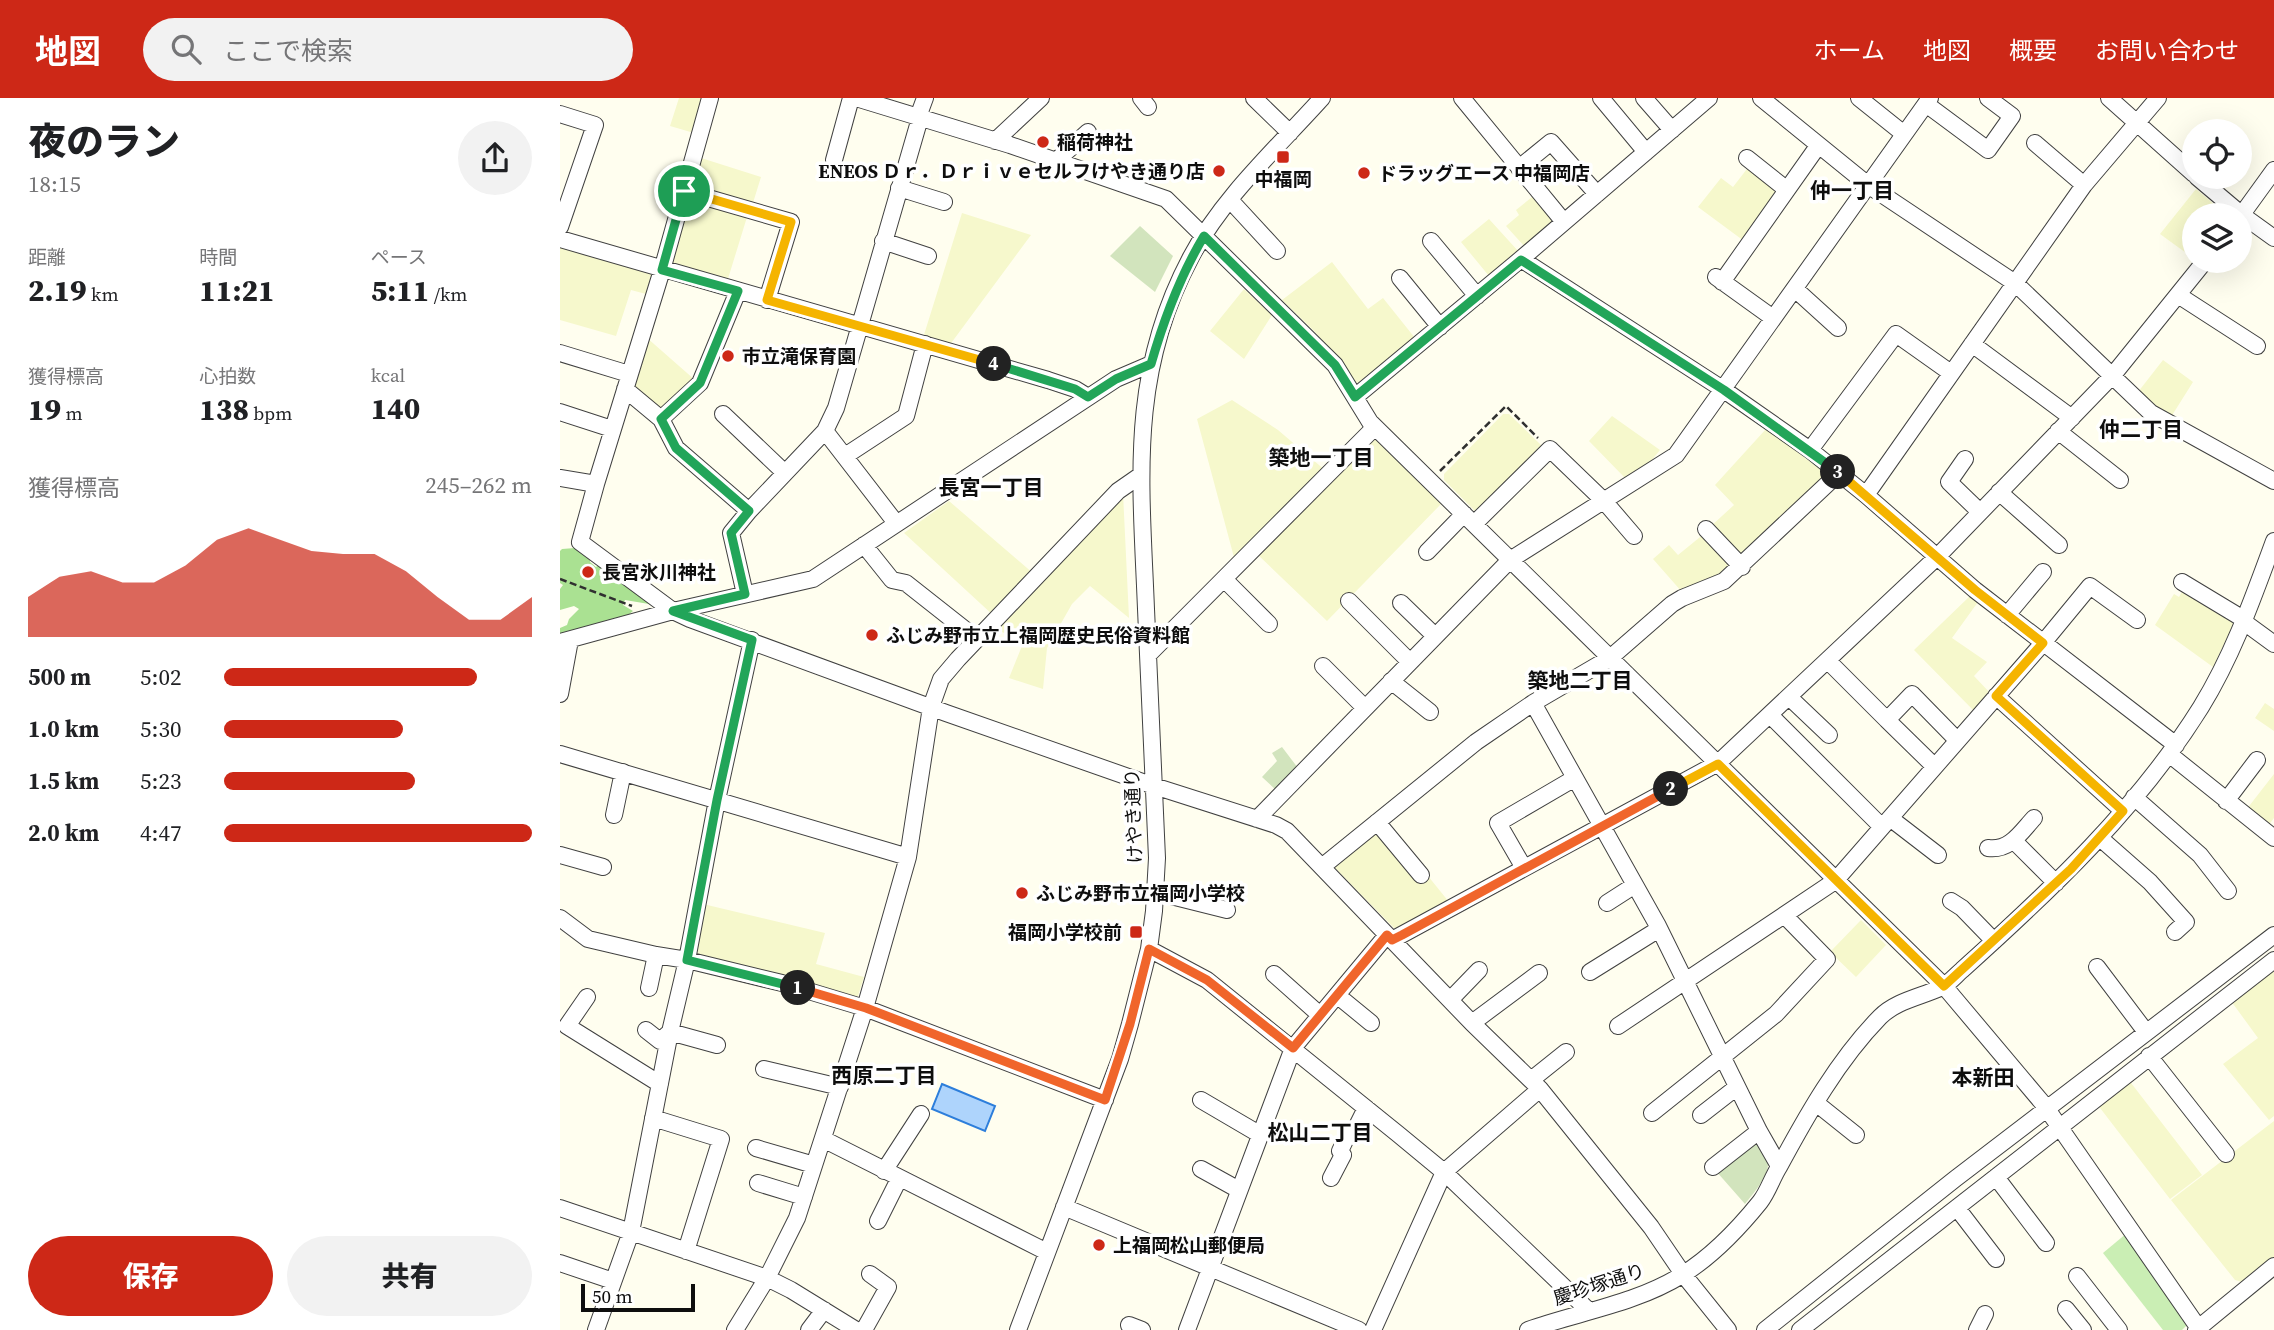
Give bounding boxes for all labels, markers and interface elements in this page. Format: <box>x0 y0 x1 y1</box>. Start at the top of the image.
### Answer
search box <box>143 18 633 81</box>
text: 地図 <box>35 29 101 74</box>
icon: search <box>167 30 205 68</box>
text: ここで検索 <box>223 33 353 69</box>
text: ホーム <box>1814 34 1885 67</box>
text: 地図 <box>1923 34 1971 67</box>
text: 概要 <box>2009 34 2057 67</box>
text: お問い合わせ <box>2095 34 2239 67</box>
text: 夜のラン <box>28 116 180 168</box>
map controls <box>2182 119 2252 273</box>
button: locate <box>2182 119 2252 189</box>
button: share <box>458 121 532 195</box>
place label: 稲荷神社 <box>1057 129 1133 155</box>
marker: 稲荷神社 <box>1035 134 1051 150</box>
marker: 中福岡 <box>1275 149 1291 165</box>
place label: ENEOS Ｄｒ．Ｄｒｉｖｅセルフけやき通り店 <box>818 158 1205 184</box>
place label: ドラッグエース 中福岡店 <box>1378 160 1590 186</box>
pin <box>654 161 714 221</box>
marker: ENEOS Ｄｒ．Ｄｒｉｖｅセルフけやき通り店 <box>1211 163 1227 179</box>
marker: ドラッグエース 中福岡店 <box>1356 165 1372 181</box>
place label: 中福岡 <box>1254 166 1312 192</box>
text: 18:15 <box>28 168 81 200</box>
icon: arrive <box>665 172 703 210</box>
district label: 仲一丁目 <box>1810 176 1894 205</box>
button: layers <box>2182 203 2252 273</box>
text: 距離 <box>28 244 66 270</box>
text: 時間 <box>199 244 237 270</box>
text: ペース <box>371 244 427 270</box>
text: 2.19 <box>28 270 87 311</box>
text: 11:21 <box>199 270 274 311</box>
text: 5:11 <box>371 270 429 311</box>
text: km <box>87 281 119 307</box>
text: /km <box>429 281 467 307</box>
place label: 市立滝保育園 <box>742 343 856 369</box>
pin: 4 <box>976 346 1012 382</box>
marker: 市立滝保育園 <box>720 348 736 364</box>
text: 4 <box>988 350 999 376</box>
text: kcal <box>371 362 405 388</box>
text: 獲得標高 <box>28 363 104 389</box>
text: 心拍数 <box>199 363 256 389</box>
text: 140 <box>371 388 420 429</box>
text: 19 <box>28 389 61 430</box>
text: 138 <box>199 389 249 430</box>
text: m <box>61 400 83 426</box>
text: bpm <box>249 400 292 426</box>
district label: 仲二丁目 <box>2099 415 2183 444</box>
district label: 築地一丁目 <box>1269 443 1374 472</box>
pin: 3 <box>1820 454 1856 490</box>
text: 3 <box>1832 458 1843 484</box>
text: 245–262 m <box>425 469 532 501</box>
text: 獲得標高 <box>28 472 120 504</box>
district label: 長宮一丁目 <box>939 473 1044 502</box>
place label: 長宮氷川神社 <box>602 559 716 585</box>
marker: 長宮氷川神社 <box>580 564 596 580</box>
place label: ふじみ野市立上福岡歴史民俗資料館 <box>886 622 1190 648</box>
marker: ふじみ野市立上福岡歴史民俗資料館 <box>864 627 880 643</box>
text: 500 m <box>28 661 91 693</box>
text: 5:02 <box>140 661 181 693</box>
district label: 築地二丁目 <box>1528 666 1633 695</box>
text: 1.0 km <box>28 713 99 745</box>
text: 5:30 <box>140 713 181 745</box>
text: 1.5 km <box>28 765 99 797</box>
text: 5:23 <box>140 765 181 797</box>
street label: けやき通り <box>1118 768 1148 864</box>
pin: 2 <box>1654 772 1688 806</box>
text: 2 <box>1665 775 1676 801</box>
text: 2.0 km <box>28 817 99 849</box>
text: 4:47 <box>140 817 181 849</box>
place label: ふじみ野市立福岡小学校 <box>1036 880 1245 906</box>
marker: ふじみ野市立福岡小学校 <box>1014 885 1030 901</box>
place label: 福岡小学校前 <box>1008 919 1122 945</box>
marker: 福岡小学校前 <box>1128 924 1144 940</box>
pin: 1 <box>780 970 816 1006</box>
text: 1 <box>792 974 803 1000</box>
district label: 西原二丁目 <box>832 1061 937 1090</box>
district label: 本新田 <box>1952 1063 2015 1092</box>
district label: 松山二丁目 <box>1268 1118 1373 1147</box>
place label: 上福岡松山郵便局 <box>1113 1232 1265 1258</box>
button: 保存 <box>28 1236 273 1316</box>
button: 共有 <box>287 1236 532 1316</box>
marker: 上福岡松山郵便局 <box>1091 1237 1107 1253</box>
street label: 慶珍塚通り <box>1550 1257 1648 1311</box>
scale bar <box>581 1281 695 1313</box>
text: 50 m <box>592 1283 633 1309</box>

